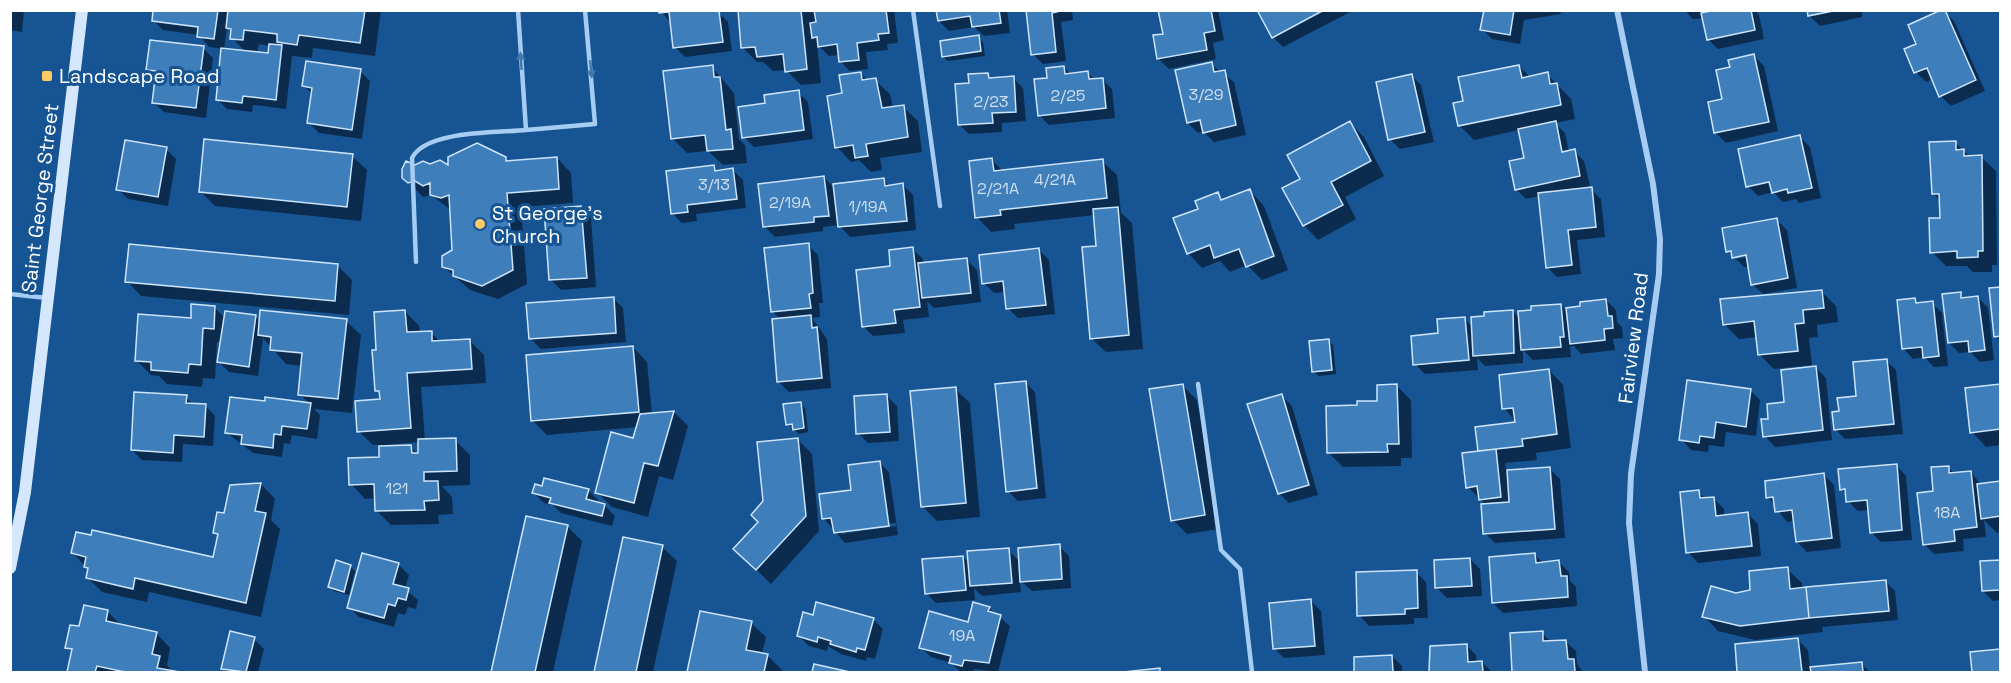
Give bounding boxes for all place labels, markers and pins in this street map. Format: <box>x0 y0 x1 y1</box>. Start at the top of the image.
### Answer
place label: Landscape Road <box>59 63 220 89</box>
marker: Landscape Road <box>40 69 54 83</box>
place label: St George's Church <box>492 200 603 249</box>
marker: St George's Church <box>473 217 487 231</box>

